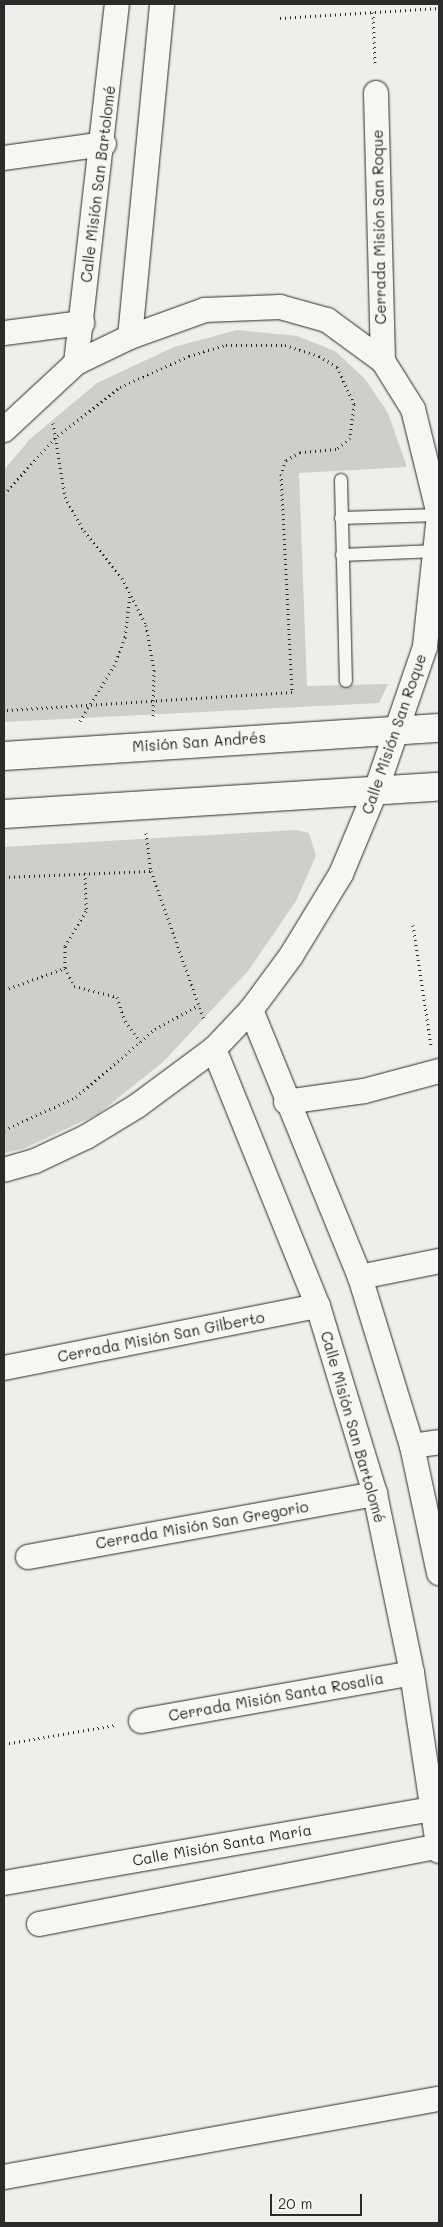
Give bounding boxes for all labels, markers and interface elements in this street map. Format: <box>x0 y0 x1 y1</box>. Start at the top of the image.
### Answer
street label: Calle Misión San Bartolomé <box>77 84 119 284</box>
street label: Cerrada Misión San Roque <box>368 129 390 325</box>
street label: Calle Misión San Roque <box>358 651 430 817</box>
street label: Misión San Andrés <box>132 728 266 756</box>
street label: Cerrada Misión San Gilberto <box>56 1308 266 1366</box>
street label: Calle Misión San Bartolomé <box>317 1329 389 1525</box>
street label: Cerrada Misión San Gregorio <box>94 1497 310 1553</box>
street label: Cerrada Misión Santa Rosalía <box>167 1669 385 1725</box>
street label: Calle Misión Santa María <box>131 1820 313 1870</box>
scale bar <box>273 2184 366 2216</box>
text: 20 m <box>278 2193 312 2213</box>

